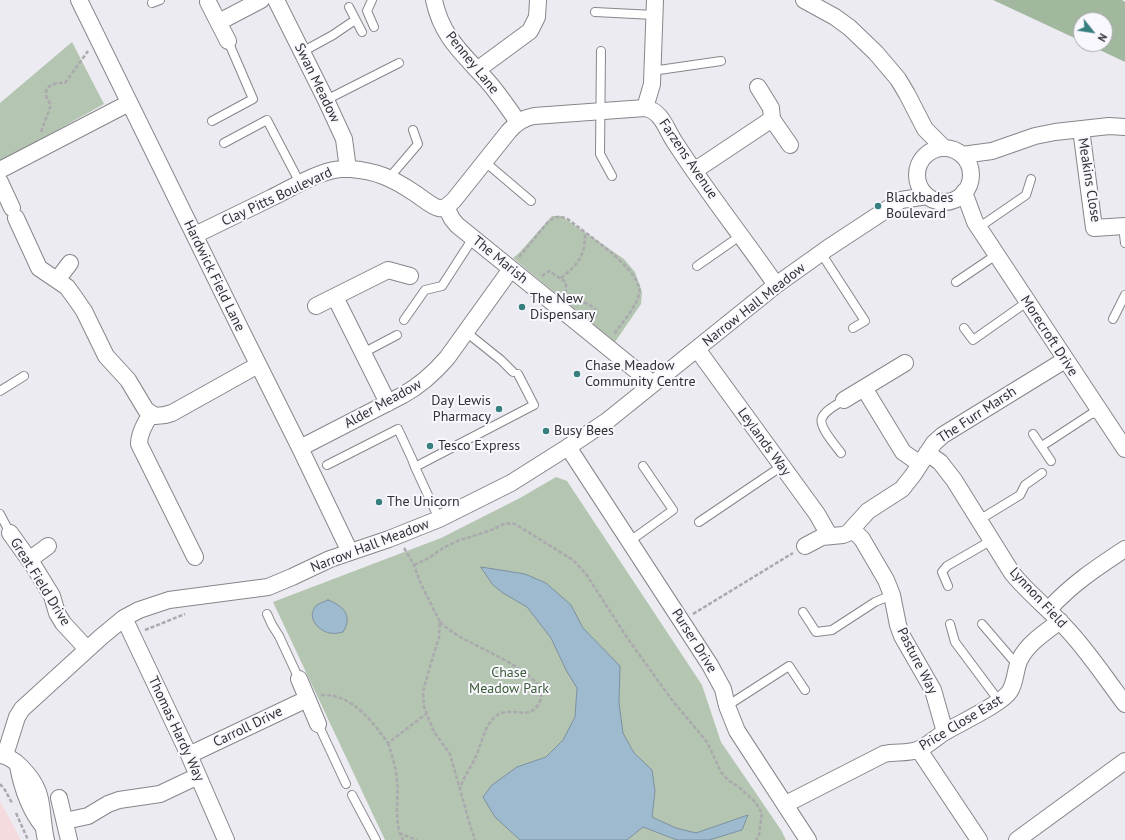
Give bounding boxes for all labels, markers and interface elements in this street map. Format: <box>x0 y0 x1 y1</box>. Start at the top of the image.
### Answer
north arrow <box>1073 12 1113 52</box>
street label: Penney Lane <box>442 28 502 98</box>
text: N <box>1095 31 1110 44</box>
street label: Swan Meadow <box>291 41 343 125</box>
street label: Farzens Avenue <box>655 116 721 202</box>
street label: Meakins Close <box>1074 136 1104 224</box>
street label: Clay Pitts Boulevard <box>219 164 335 230</box>
place label: Blackbades Boulevard <box>886 190 953 222</box>
marker: Blackbades Boulevard <box>873 201 883 211</box>
street label: Hardwick Field Lane <box>180 218 248 334</box>
street label: The Marish <box>469 233 531 287</box>
street label: Narrow Hall Meadow <box>699 260 809 350</box>
place label: The New Dispensary <box>530 291 595 324</box>
street label: Morecroft Drive <box>1017 293 1081 379</box>
marker: The New Dispensary <box>517 302 527 312</box>
place label: Chase Meadow Community Centre <box>585 358 696 390</box>
marker: Chase Meadow Community Centre <box>572 369 582 379</box>
street label: Alder Meadow <box>341 376 425 432</box>
street label: The Furr Marsh <box>934 383 1020 447</box>
place label: Day Lewis Pharmacy <box>431 393 491 426</box>
marker: Day Lewis Pharmacy <box>494 404 504 414</box>
street label: Leylands Way <box>734 405 794 479</box>
place label: Busy Bees <box>554 423 614 439</box>
marker: Busy Bees <box>541 426 551 436</box>
place label: Tesco Express <box>438 438 520 454</box>
marker: Tesco Express <box>425 441 435 451</box>
place label: The Unicorn <box>387 494 460 510</box>
marker: The Unicorn <box>374 497 384 507</box>
street label: Narrow Hall Meadow <box>308 516 432 576</box>
street label: Great Field Drive <box>6 535 74 629</box>
street label: Lynnon Field <box>1006 564 1070 632</box>
street label: Purser Drive <box>668 606 720 676</box>
street label: Pasture Way <box>893 625 941 697</box>
park label: Chase Meadow Park <box>469 665 549 698</box>
street label: Thomas Hardy Way <box>144 674 208 784</box>
street label: Price Close East <box>916 692 1006 754</box>
street label: Carroll Drive <box>211 703 285 751</box>

